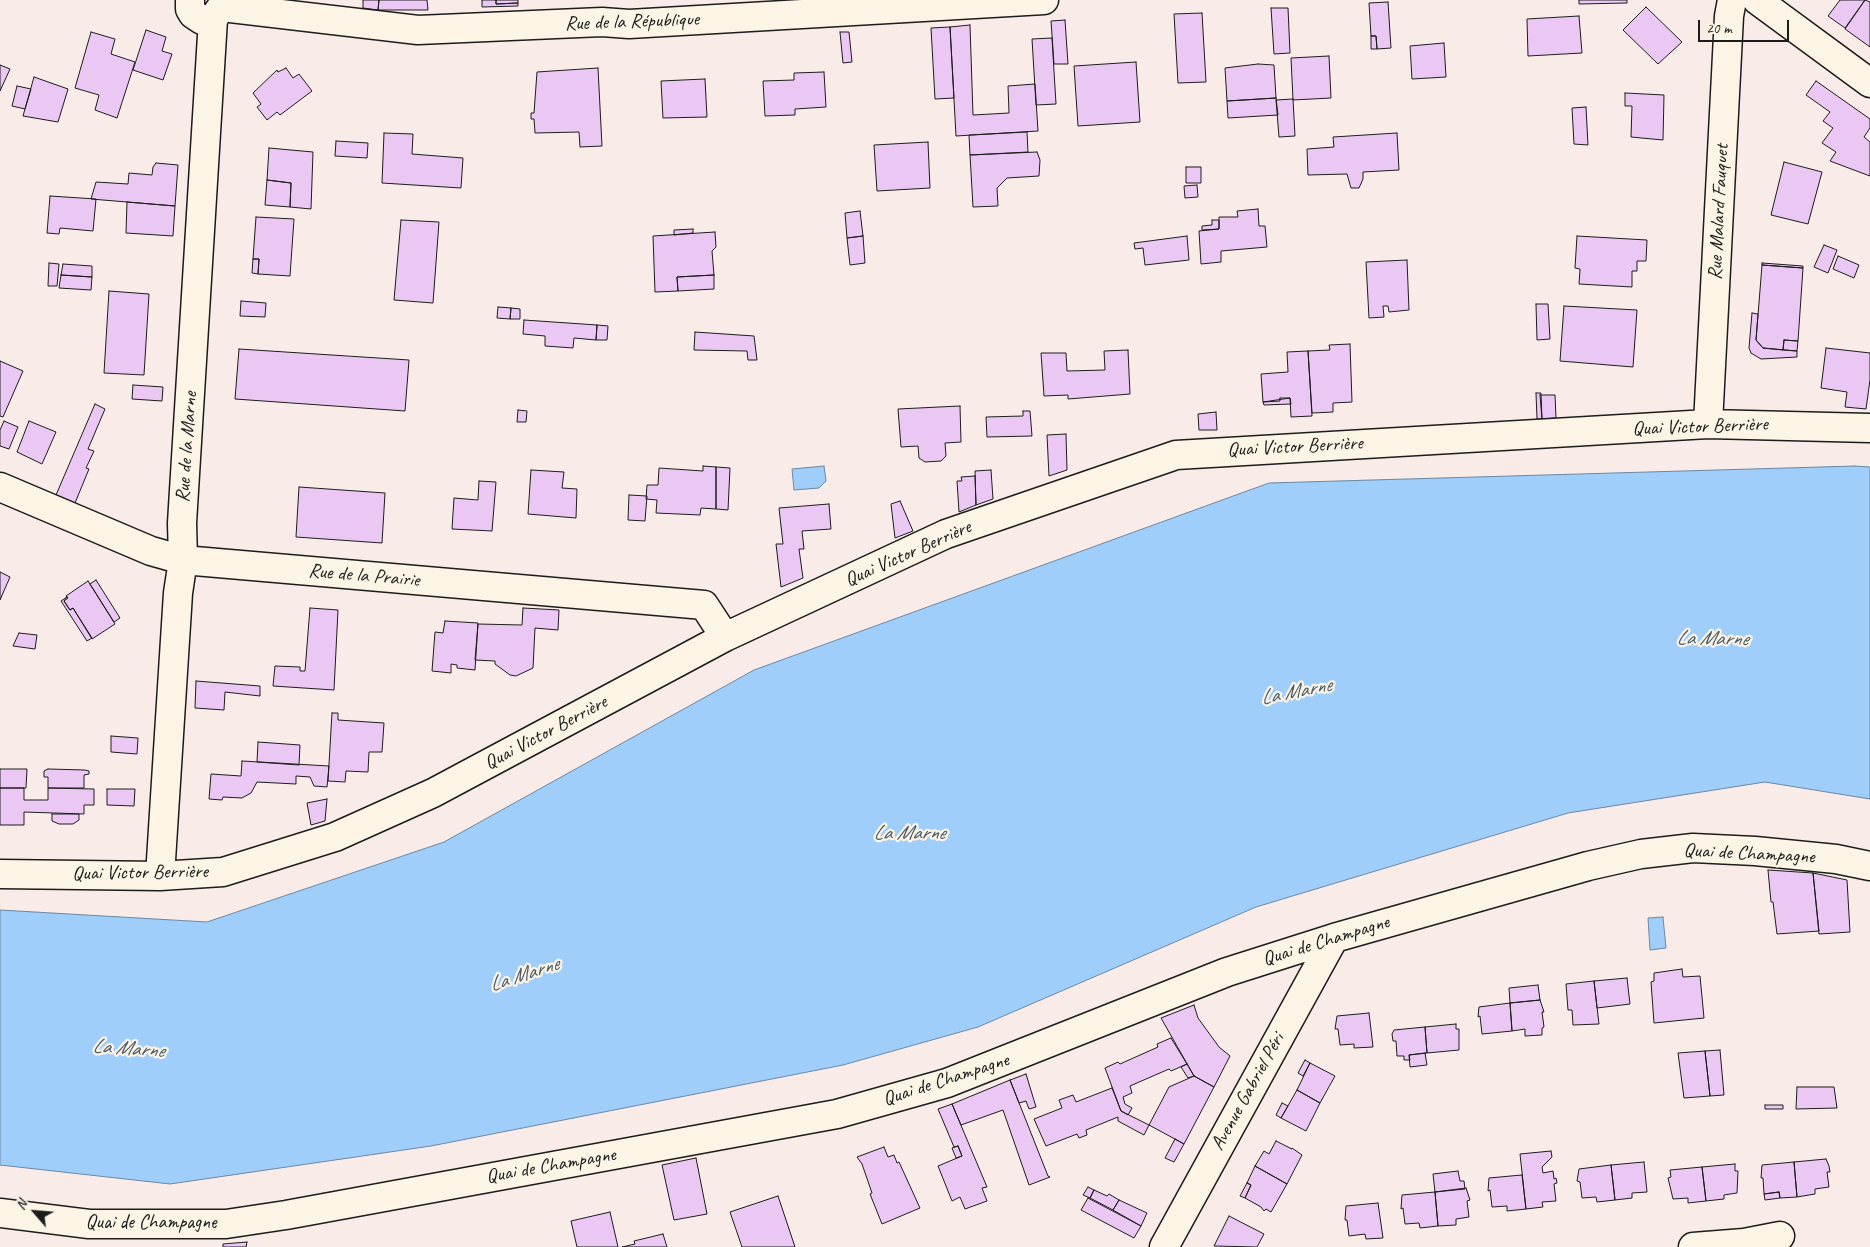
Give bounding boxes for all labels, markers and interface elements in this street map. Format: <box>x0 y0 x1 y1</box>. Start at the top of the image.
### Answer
street label: Rue de la République <box>564 8 700 36</box>
scale bar <box>1700 10 1791 42</box>
text: 20 m <box>1706 19 1732 38</box>
street label: Rue Malard Fauquet <box>1703 143 1735 281</box>
street label: Rue de la Marne <box>171 391 203 503</box>
street label: Quai Victor Berrière <box>1632 413 1768 441</box>
street label: Quai Victor Berrière <box>1227 431 1363 463</box>
street label: Quai Victor Berrière <box>841 515 975 593</box>
street label: Rue de la Prairie <box>307 559 421 593</box>
water label: La Marne <box>1676 626 1748 652</box>
water label: La Marne <box>1259 673 1333 711</box>
street label: Quai Victor Berrière <box>480 691 612 775</box>
water label: La Marne <box>873 820 945 846</box>
street label: Quai de Champagne <box>1683 839 1815 869</box>
street label: Quai Victor Berrière <box>72 860 208 886</box>
street label: Quai de Champagne <box>1260 910 1392 972</box>
water label: La Marne <box>486 952 562 998</box>
street label: Avenue Gabriel Péri <box>1206 1029 1290 1155</box>
water label: La Marne <box>92 1034 164 1064</box>
street label: Quai de Champagne <box>880 1048 1012 1112</box>
street label: Quai de Champagne <box>484 1143 618 1189</box>
north arrow <box>10 1187 60 1237</box>
text: N <box>12 1197 31 1213</box>
street label: Quai de Champagne <box>85 1211 217 1235</box>

